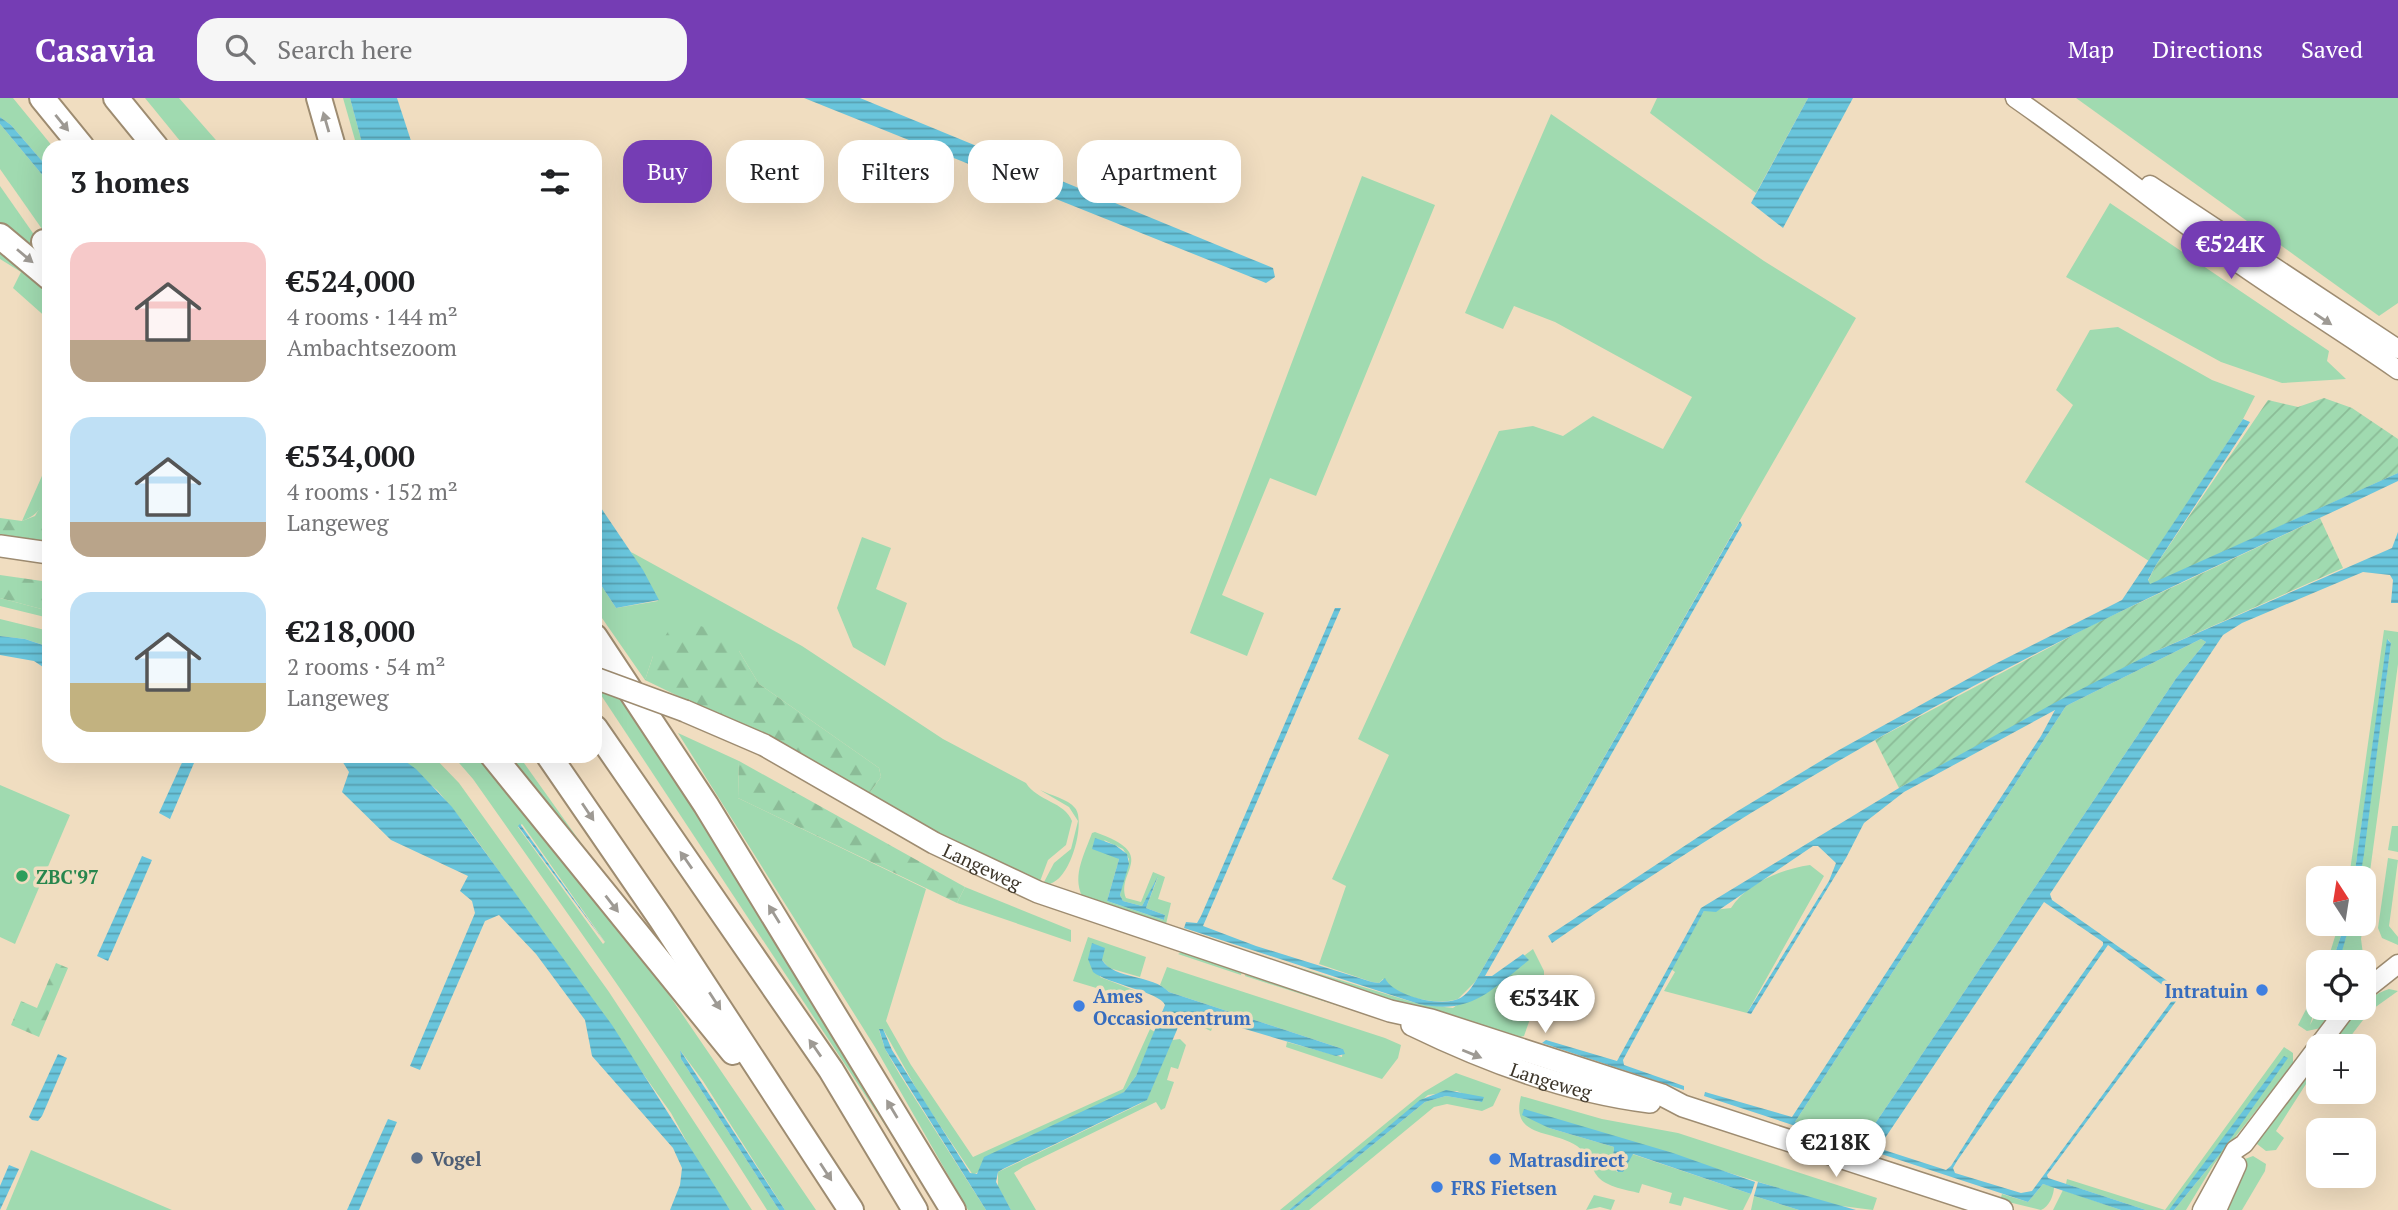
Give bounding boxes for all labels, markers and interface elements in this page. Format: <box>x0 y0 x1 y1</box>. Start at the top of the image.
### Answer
search box <box>197 18 687 81</box>
text: Casavia <box>35 28 155 71</box>
icon: search <box>221 30 259 68</box>
text: Search here <box>277 32 413 66</box>
text: Map <box>2068 33 2114 65</box>
text: Directions <box>2152 33 2263 65</box>
text: Saved <box>2301 33 2363 65</box>
one-way arrow <box>321 112 331 133</box>
one-way arrow <box>54 114 69 131</box>
chip: Buy <box>623 140 712 203</box>
chip: Rent <box>726 140 824 203</box>
chip: Filters <box>838 140 954 203</box>
chip: New <box>968 140 1063 203</box>
chip: Apartment <box>1077 140 1241 203</box>
text: 3 homes <box>70 162 189 202</box>
icon: filters <box>536 163 574 201</box>
pin: €524K <box>2182 222 2280 281</box>
text: €524K <box>2197 228 2265 259</box>
one-way arrow <box>16 248 33 263</box>
text: €524,000 <box>287 261 415 301</box>
icon: home <box>126 270 210 354</box>
text: 4 rooms · 144 m² <box>287 301 458 332</box>
one-way arrow <box>2313 313 2333 326</box>
text: Ambachtsezoom <box>287 332 457 363</box>
text: €534,000 <box>287 436 415 476</box>
icon: home <box>126 445 210 529</box>
text: 4 rooms · 152 m² <box>287 476 458 507</box>
text: Langeweg <box>287 507 389 538</box>
text: €218,000 <box>287 611 415 651</box>
icon: home <box>126 620 210 704</box>
text: 2 rooms · 54 m² <box>287 651 446 682</box>
text: Langeweg <box>287 682 389 713</box>
one-way arrow <box>581 803 595 821</box>
street label: Langeweg <box>939 837 1027 896</box>
one-way arrow <box>679 851 693 869</box>
place label: ZBC'97 <box>36 864 99 889</box>
north arrow <box>2306 866 2376 936</box>
map controls <box>2306 866 2376 1188</box>
marker: ZBC'97 <box>14 868 30 884</box>
one-way arrow <box>605 895 620 913</box>
one-way arrow <box>767 905 780 924</box>
button: locate <box>2306 950 2376 1020</box>
pin: €534K <box>1496 976 1594 1035</box>
place label: Intratuin <box>2164 978 2249 1003</box>
text: €534K <box>1511 982 1579 1013</box>
marker: Intratuin <box>2254 982 2270 998</box>
place label: Ames Occasioncentrum <box>1093 983 1251 1030</box>
one-way arrow <box>708 991 721 1010</box>
marker: Ames Occasioncentrum <box>1071 998 1087 1014</box>
button: + <box>2306 1034 2376 1104</box>
one-way arrow <box>808 1039 822 1057</box>
one-way arrow <box>1461 1048 1482 1059</box>
street label: Langeweg <box>1507 1056 1596 1104</box>
one-way arrow <box>886 1099 898 1118</box>
button: − <box>2306 1118 2376 1188</box>
pin: €218K <box>1787 1119 1885 1179</box>
text: €218K <box>1802 1126 1870 1157</box>
place label: Vogel <box>431 1146 482 1171</box>
place label: Matrasdirect <box>1509 1147 1625 1172</box>
marker: Vogel <box>409 1150 425 1166</box>
marker: Matrasdirect <box>1487 1151 1503 1167</box>
one-way arrow <box>820 1162 833 1181</box>
place label: FRS Fietsen <box>1451 1175 1558 1200</box>
marker: FRS Fietsen <box>1429 1179 1445 1195</box>

